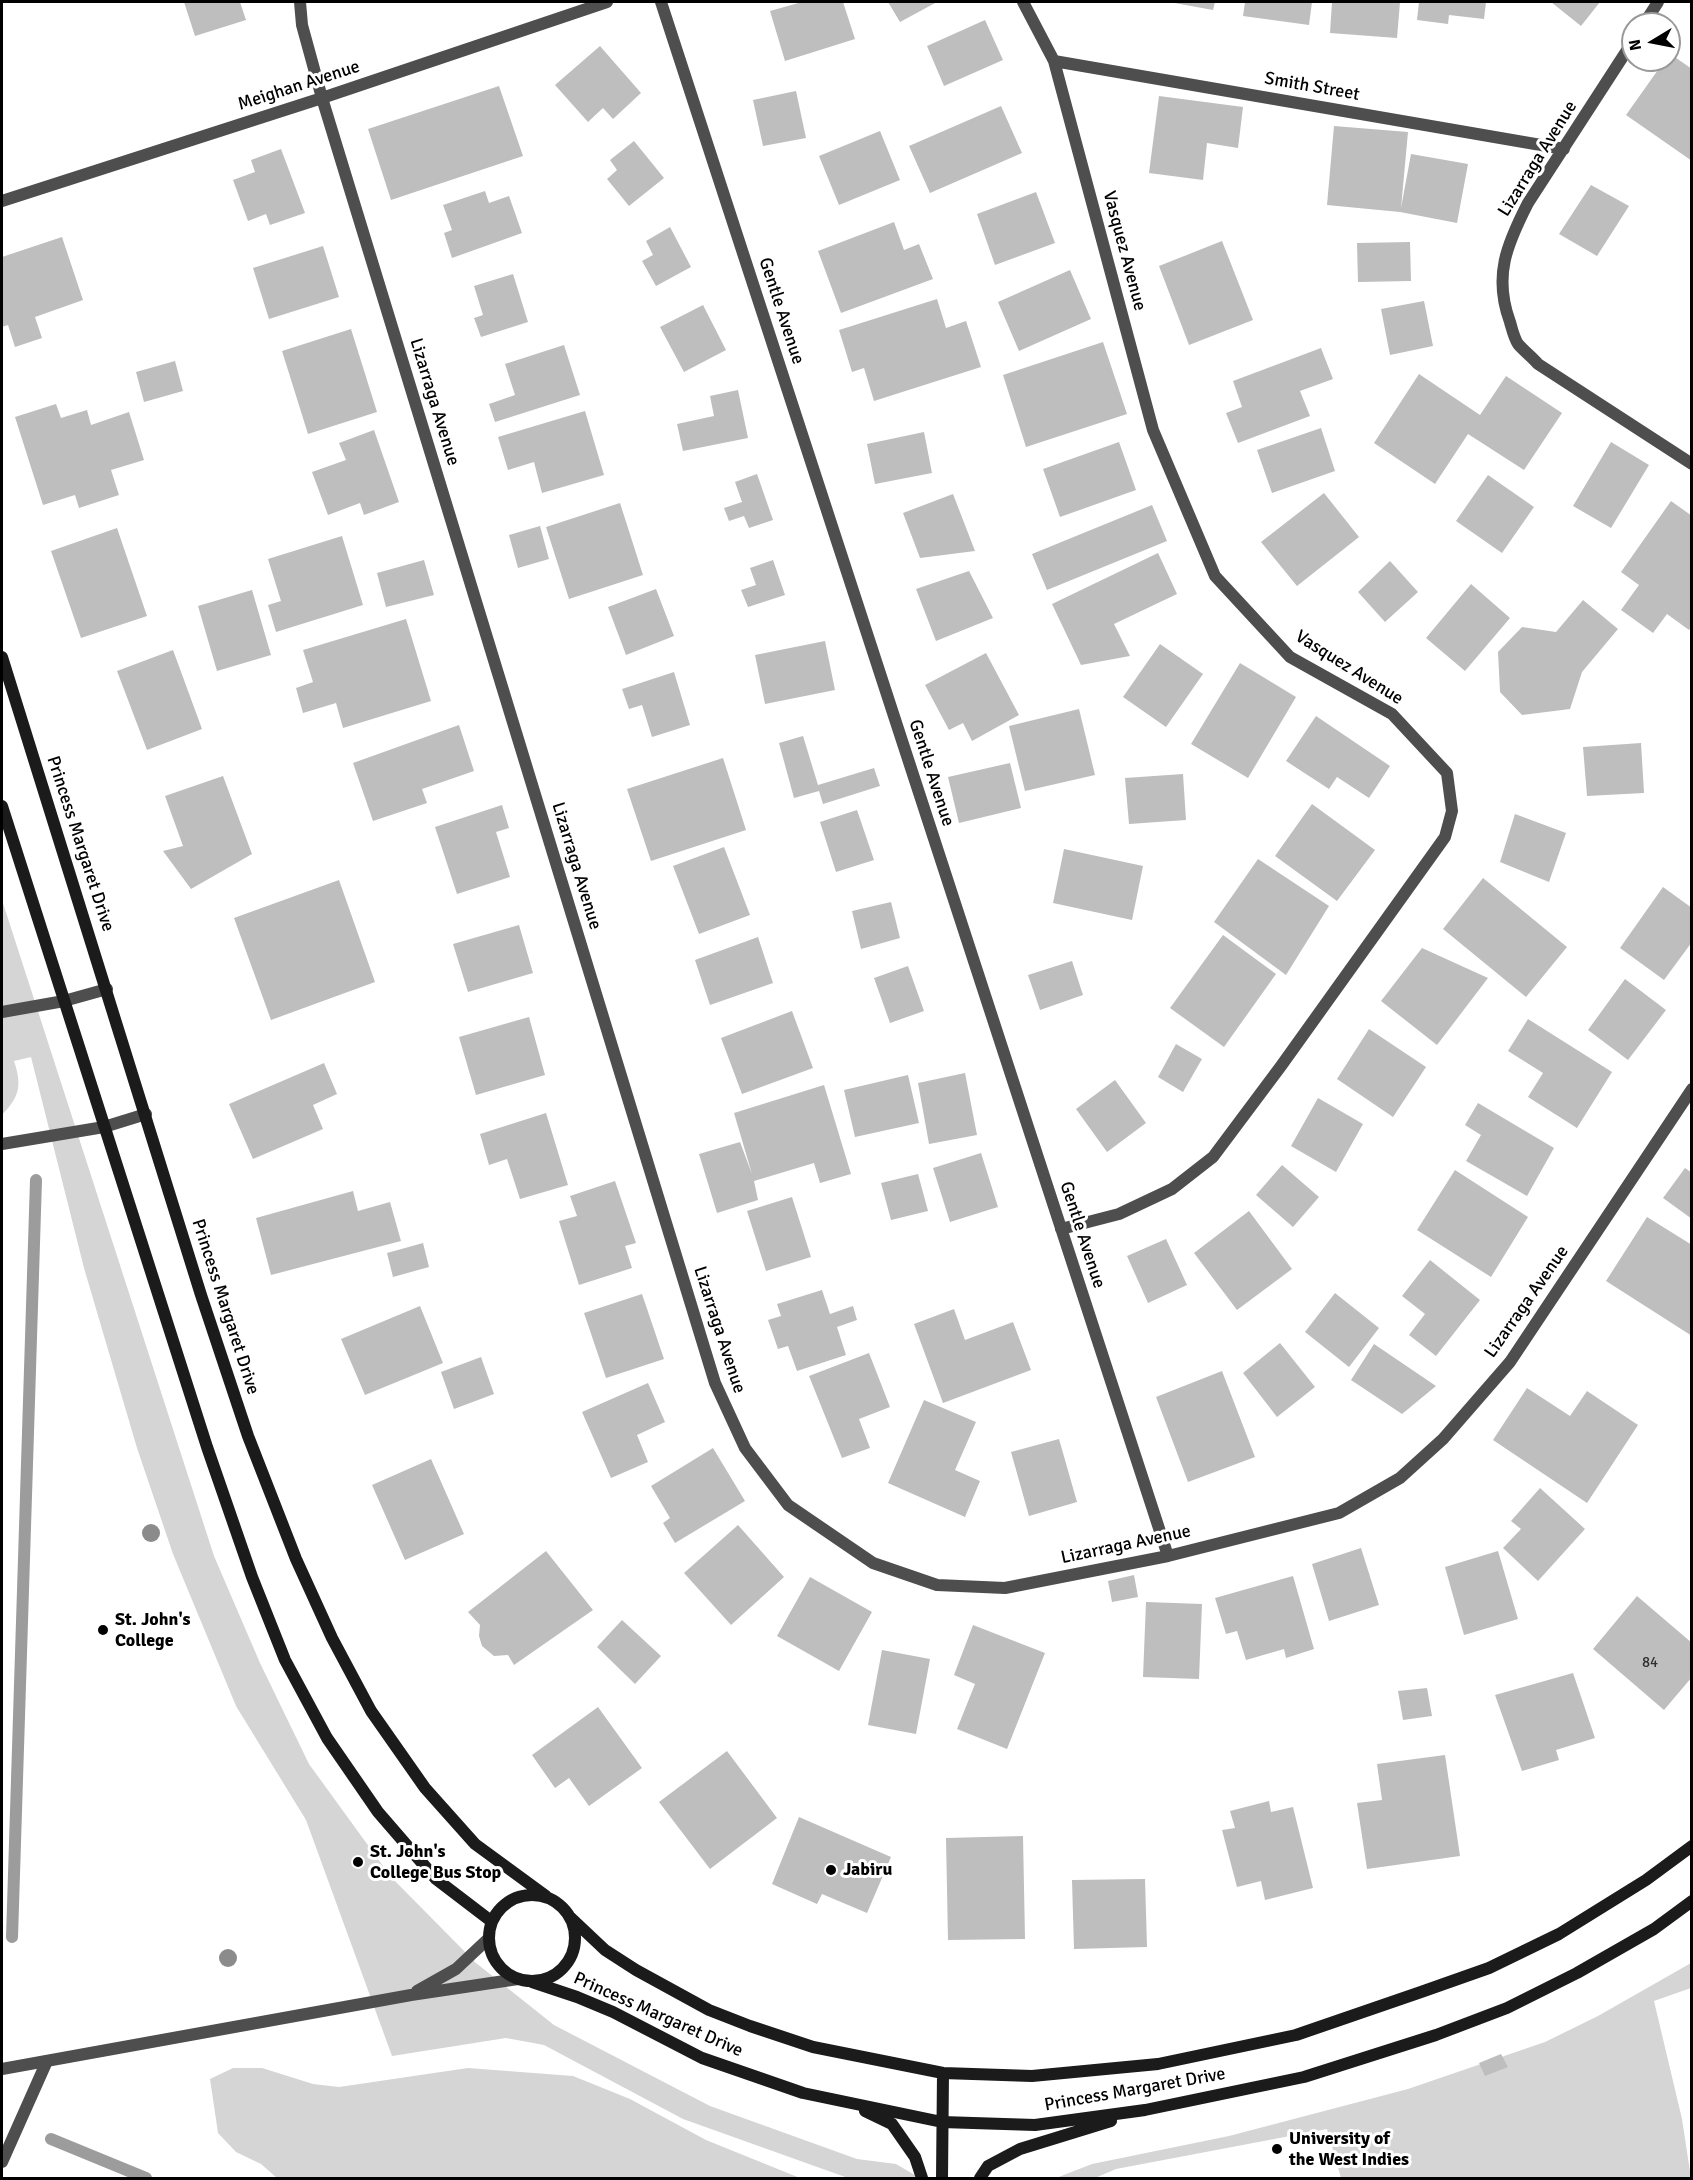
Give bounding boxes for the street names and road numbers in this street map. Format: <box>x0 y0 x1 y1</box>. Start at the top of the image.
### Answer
street label: Meighan Avenue <box>235 56 363 116</box>
street label: Smith Street <box>1263 68 1361 106</box>
street label: Lizarraga Avenue <box>1494 97 1582 221</box>
street label: Vasquez Avenue <box>1098 189 1150 313</box>
street label: Gentle Avenue <box>754 255 808 367</box>
street label: Lizarraga Avenue <box>404 336 464 468</box>
street label: Vasquez Avenue <box>1291 626 1407 710</box>
street label: Gentle Avenue <box>904 717 958 829</box>
street label: Princess Margaret Drive <box>41 754 119 934</box>
street label: Lizarraga Avenue <box>546 800 606 932</box>
street label: Gentle Avenue <box>1055 1179 1109 1291</box>
street label: Princess Margaret Drive <box>186 1217 264 1397</box>
street label: Lizarraga Avenue <box>1480 1242 1574 1362</box>
street label: Lizarraga Avenue <box>688 1264 750 1396</box>
street label: Lizarraga Avenue <box>1059 1521 1193 1569</box>
street label: Princess Margaret Drive <box>570 1968 746 2062</box>
street label: Princess Margaret Drive <box>1043 2063 1227 2117</box>

